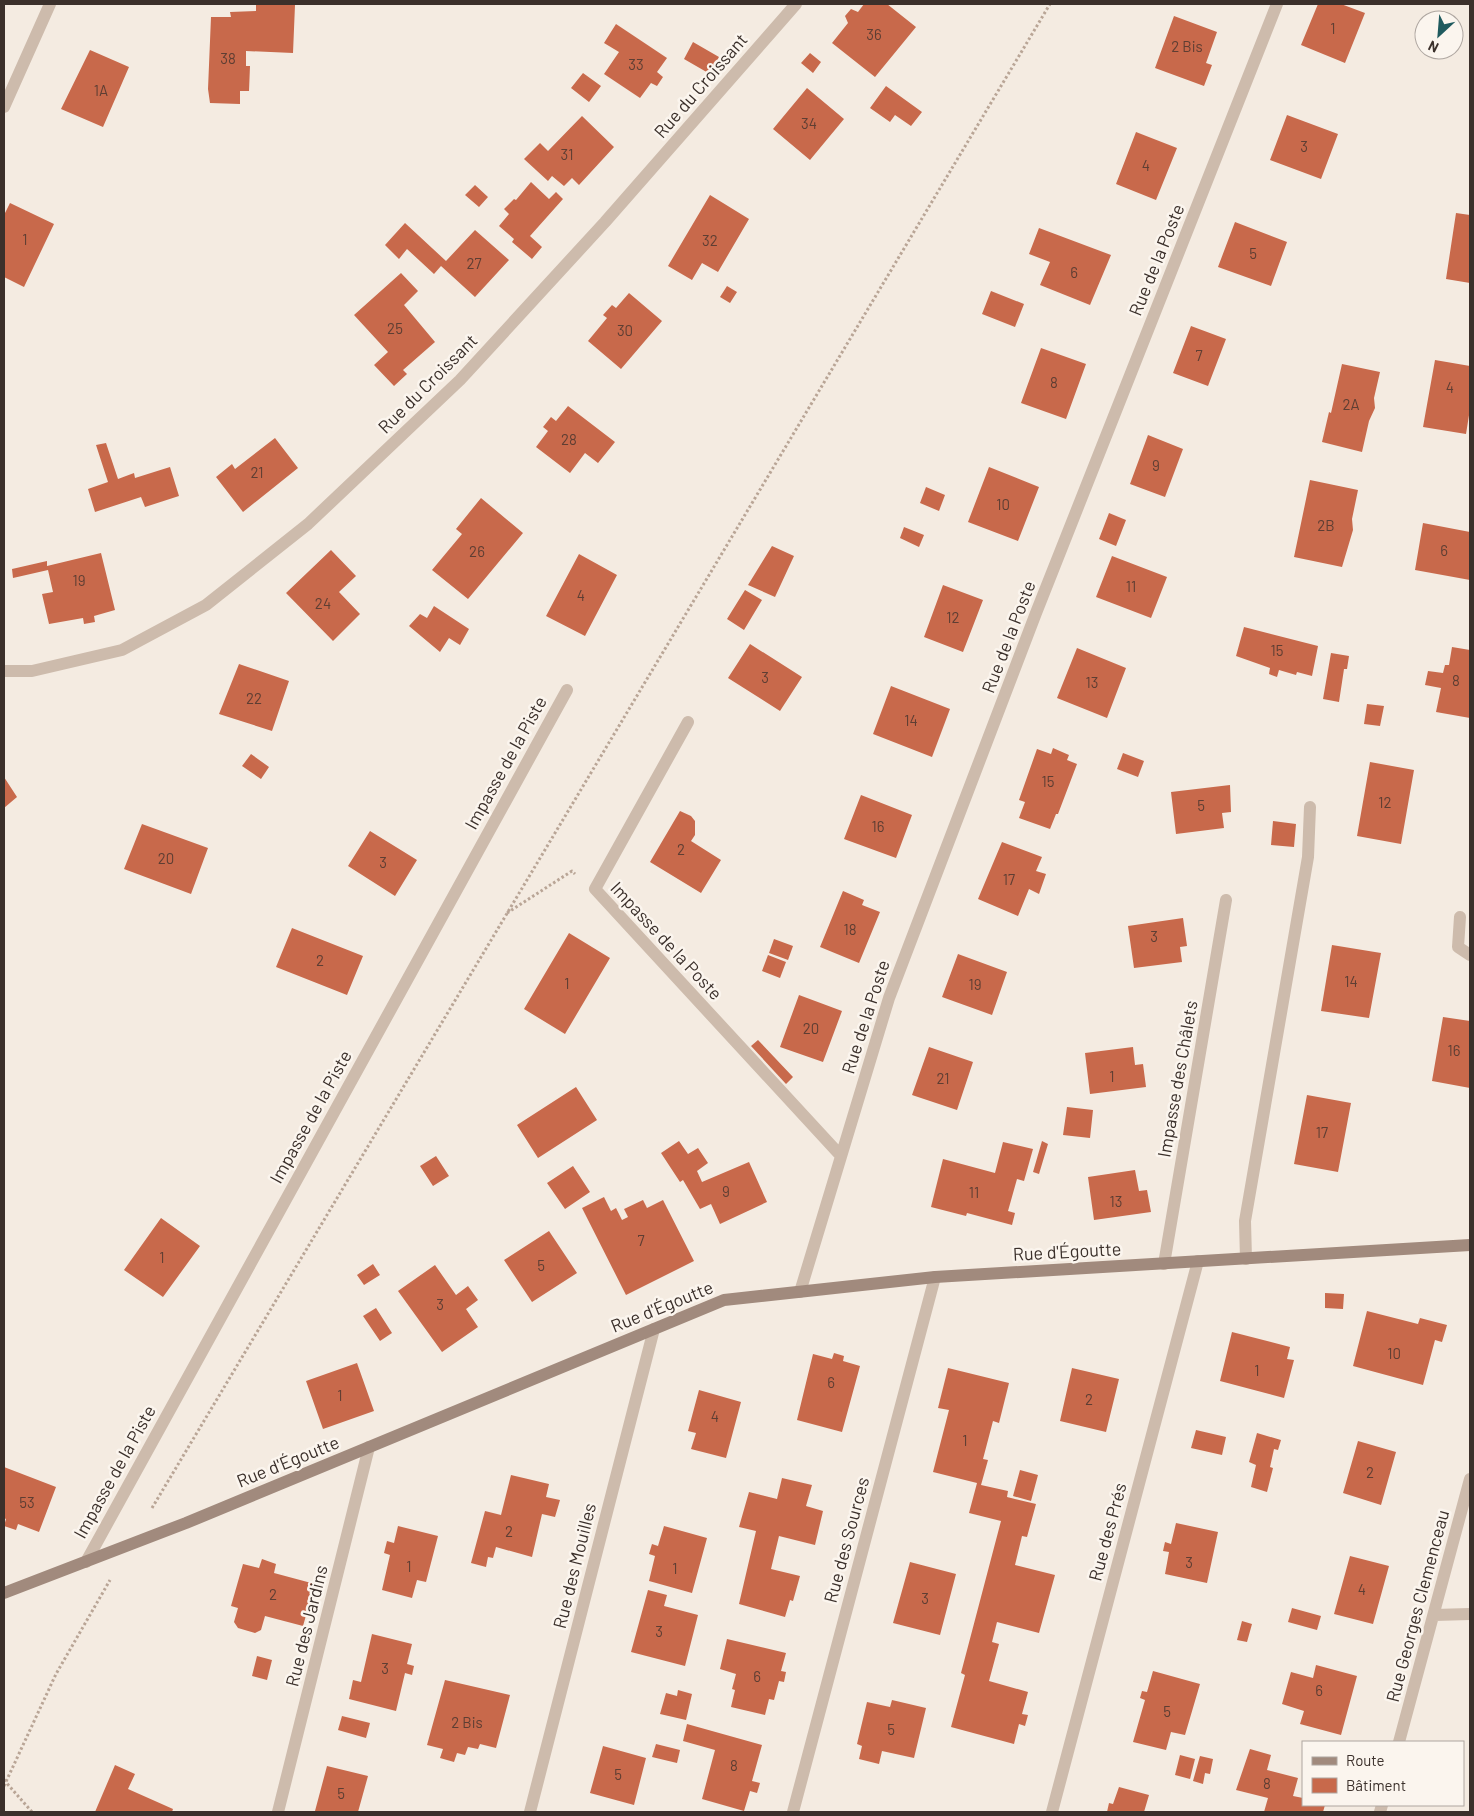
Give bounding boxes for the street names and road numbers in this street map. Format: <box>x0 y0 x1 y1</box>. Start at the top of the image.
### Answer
street label: Rue du Croissant <box>649 29 752 142</box>
street label: Rue de la Poste <box>1124 201 1188 319</box>
street label: Rue du Croissant <box>373 329 481 437</box>
street label: Rue de la Poste <box>977 577 1040 696</box>
street label: Impasse de la Piste <box>459 692 551 833</box>
street label: Impasse de la Poste <box>606 877 727 1004</box>
street label: Rue de la Poste <box>836 957 894 1076</box>
street label: Impasse des Châlets <box>1152 999 1202 1159</box>
street label: Impasse de la Piste <box>264 1046 356 1187</box>
street label: Rue d'Égoutte <box>1012 1237 1122 1265</box>
street label: Rue d'Égoutte <box>607 1276 716 1337</box>
street label: Impasse de la Piste <box>68 1401 160 1542</box>
street label: Rue d'Égoutte <box>233 1431 342 1492</box>
street label: Rue des Sources <box>819 1474 873 1605</box>
street label: Rue des Prés <box>1083 1480 1131 1583</box>
street label: Rue des Mouilles <box>548 1501 600 1631</box>
street label: Rue Georges Clemenceau <box>1381 1507 1453 1704</box>
street label: Rue des Jardins <box>280 1563 332 1689</box>

